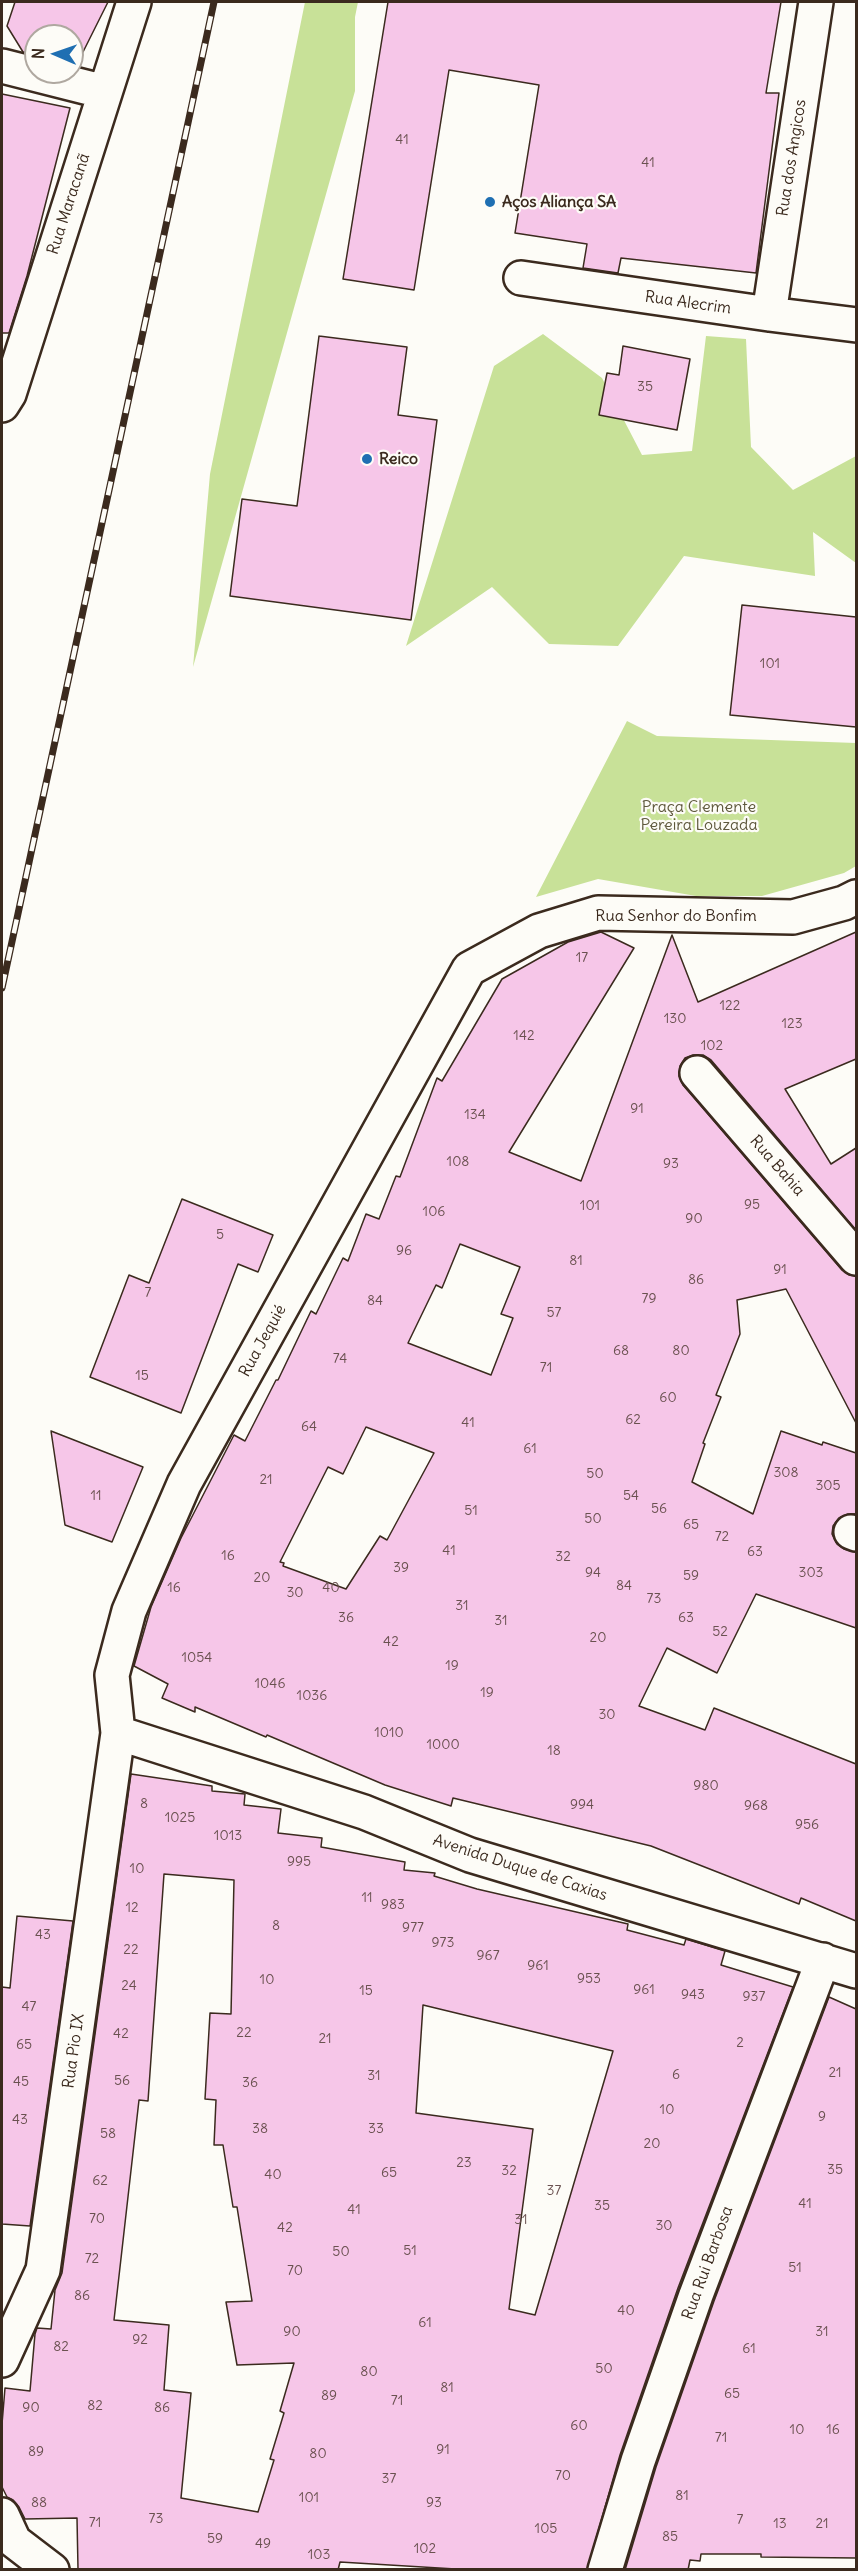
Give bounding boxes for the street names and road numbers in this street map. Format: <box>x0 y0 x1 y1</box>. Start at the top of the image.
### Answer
street label: Rua dos Angicos <box>773 98 811 218</box>
street label: Rua Maracanã <box>44 151 94 257</box>
street label: Rua Alecrim <box>644 287 732 319</box>
street label: Rua Senhor do Bonfim <box>595 906 757 926</box>
street label: Rua Bahia <box>746 1132 808 1200</box>
street label: Rua Jequié <box>235 1302 291 1380</box>
street label: Avenida Duque de Caxias <box>430 1831 610 1905</box>
street label: Rua Pio IX <box>59 2012 89 2090</box>
street label: Rua Rui Barbosa <box>679 2204 737 2322</box>

